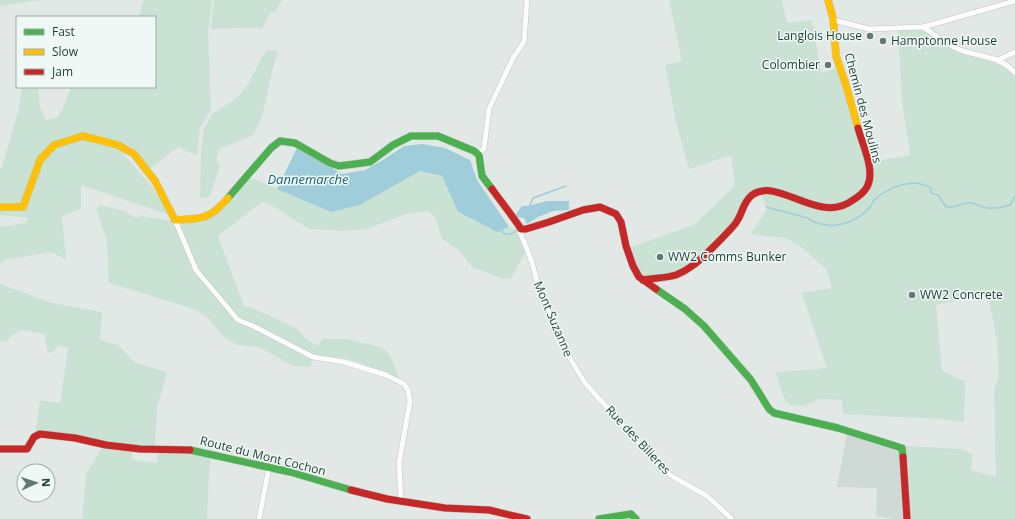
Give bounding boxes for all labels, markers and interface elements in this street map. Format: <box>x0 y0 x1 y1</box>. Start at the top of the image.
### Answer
legend <box>16 16 156 88</box>
text: Fast <box>52 23 75 40</box>
place label: Langlois House <box>777 27 862 44</box>
marker: Langlois House <box>865 31 875 41</box>
place label: Hamptonne House <box>891 32 997 49</box>
marker: Hamptonne House <box>878 36 888 46</box>
text: Slow <box>52 43 79 60</box>
street label: Chemin des Moulins <box>841 51 886 165</box>
place label: Colombier <box>762 56 820 73</box>
marker: Colombier <box>823 60 833 70</box>
text: Jam <box>51 63 73 80</box>
water label: Dannemarche <box>267 170 349 188</box>
place label: WW2 Comms Bunker <box>668 248 786 265</box>
marker: WW2 Comms Bunker <box>655 252 665 262</box>
street label: Mont Suzanne <box>530 278 577 359</box>
place label: WW2 Concrete <box>920 286 1003 303</box>
marker: WW2 Concrete <box>907 290 917 300</box>
street label: Rue des Bilieres <box>602 402 675 478</box>
street label: Route du Mont Cochon <box>198 432 328 479</box>
north arrow <box>16 463 56 503</box>
text: N <box>39 478 54 487</box>

